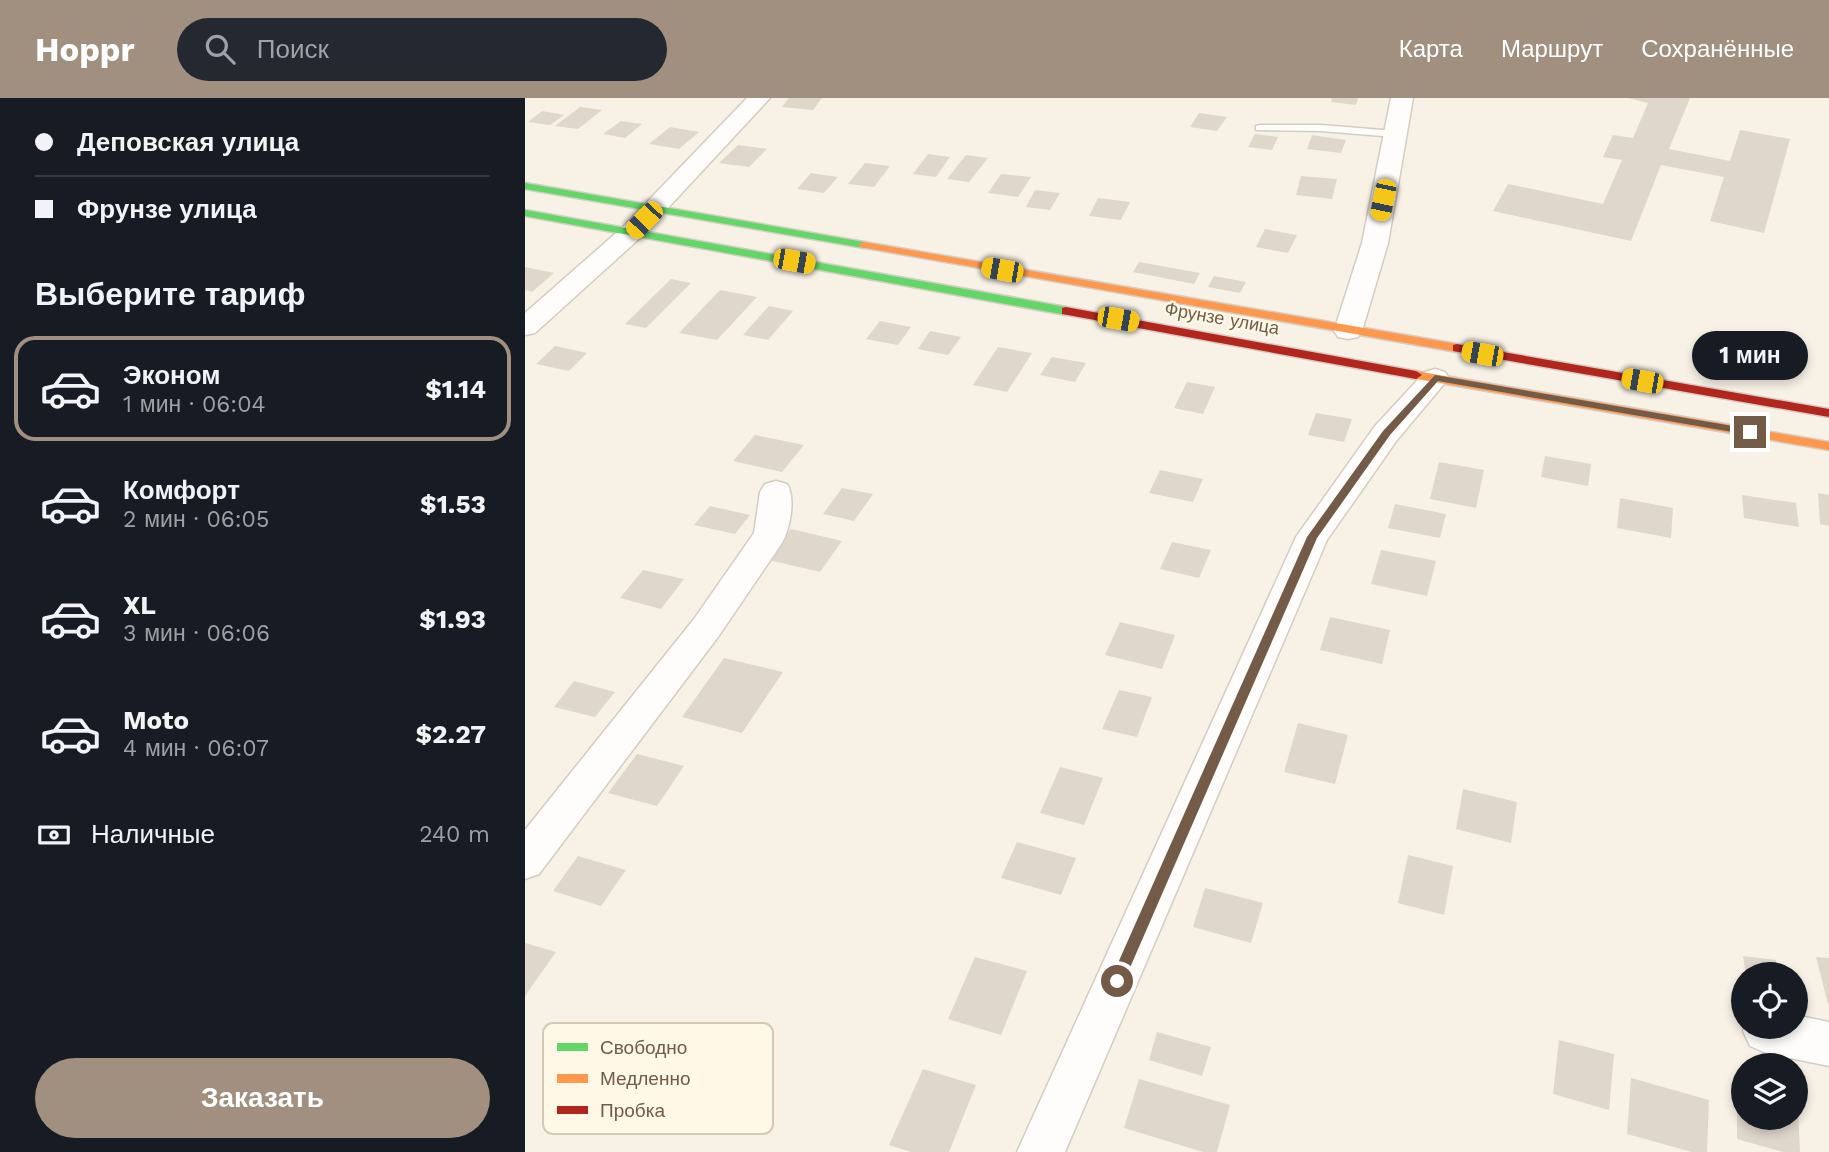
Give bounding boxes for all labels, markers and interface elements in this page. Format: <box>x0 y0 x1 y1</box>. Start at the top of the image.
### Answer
search box <box>177 18 667 81</box>
text: Hoppr <box>35 30 135 69</box>
icon: search <box>201 30 239 68</box>
text: Поиск <box>257 34 329 64</box>
text: Карта <box>1399 35 1463 63</box>
text: Маршрут <box>1501 35 1603 63</box>
text: Сохранённые <box>1641 35 1794 63</box>
text: Деповская улица <box>77 127 299 157</box>
car <box>1369 177 1398 223</box>
text: Фрунзе улица <box>77 194 257 224</box>
car <box>622 198 667 242</box>
car <box>772 247 817 275</box>
car <box>980 256 1025 284</box>
text: Выберите тариф <box>35 275 306 313</box>
street label: Фрунзе улица <box>1163 298 1282 339</box>
car <box>1096 305 1141 333</box>
callout: 1 мин <box>1692 330 1808 380</box>
car <box>1460 340 1505 368</box>
text: 1 мин <box>1719 342 1781 369</box>
icon: car <box>39 357 102 420</box>
text: Эконом <box>123 360 221 390</box>
car <box>1620 367 1665 395</box>
text: $1.14 <box>425 374 486 404</box>
text: 1 мин · 06:04 <box>123 391 266 418</box>
route end <box>1734 416 1766 448</box>
icon: car <box>39 472 102 535</box>
text: Комфорт <box>123 475 240 505</box>
text: $1.53 <box>420 489 486 519</box>
text: 2 мин · 06:05 <box>123 506 269 533</box>
icon: car <box>39 587 102 650</box>
text: XL <box>123 590 156 620</box>
text: $1.93 <box>419 604 486 634</box>
text: 3 мин · 06:06 <box>123 620 270 647</box>
icon: car <box>39 702 102 765</box>
text: Moto <box>123 705 189 735</box>
text: $2.27 <box>415 719 486 749</box>
text: 4 мин · 06:07 <box>123 735 269 762</box>
icon: cash <box>35 816 73 854</box>
text: Наличные <box>91 819 215 849</box>
text: 240 m <box>419 821 490 848</box>
map controls <box>1731 962 1808 1130</box>
button: locate <box>1731 962 1808 1039</box>
route start <box>1101 965 1133 997</box>
legend <box>543 1023 773 1134</box>
text: Свободно <box>600 1036 687 1059</box>
button: layers <box>1731 1053 1808 1130</box>
button: Заказать <box>35 1058 490 1138</box>
text: Медленно <box>600 1067 690 1090</box>
text: Пробка <box>600 1099 665 1122</box>

